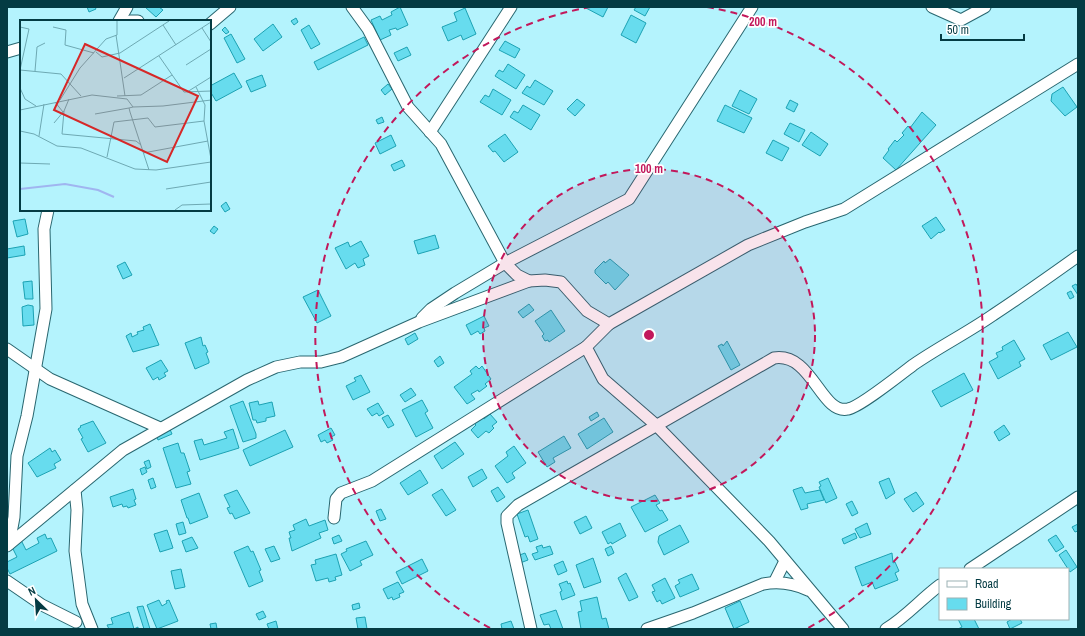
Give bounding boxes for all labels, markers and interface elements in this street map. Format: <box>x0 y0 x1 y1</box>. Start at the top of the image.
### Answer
text: 200 m <box>749 14 777 30</box>
scale bar <box>941 16 1024 42</box>
inset map <box>20 20 211 211</box>
text: 50 m <box>947 22 969 38</box>
text: 100 m <box>635 161 663 177</box>
centre of rings <box>642 328 656 342</box>
legend <box>939 568 1069 620</box>
text: Road <box>975 576 999 592</box>
north arrow <box>16 580 56 620</box>
text: N <box>26 583 38 599</box>
text: Building <box>975 596 1012 612</box>

